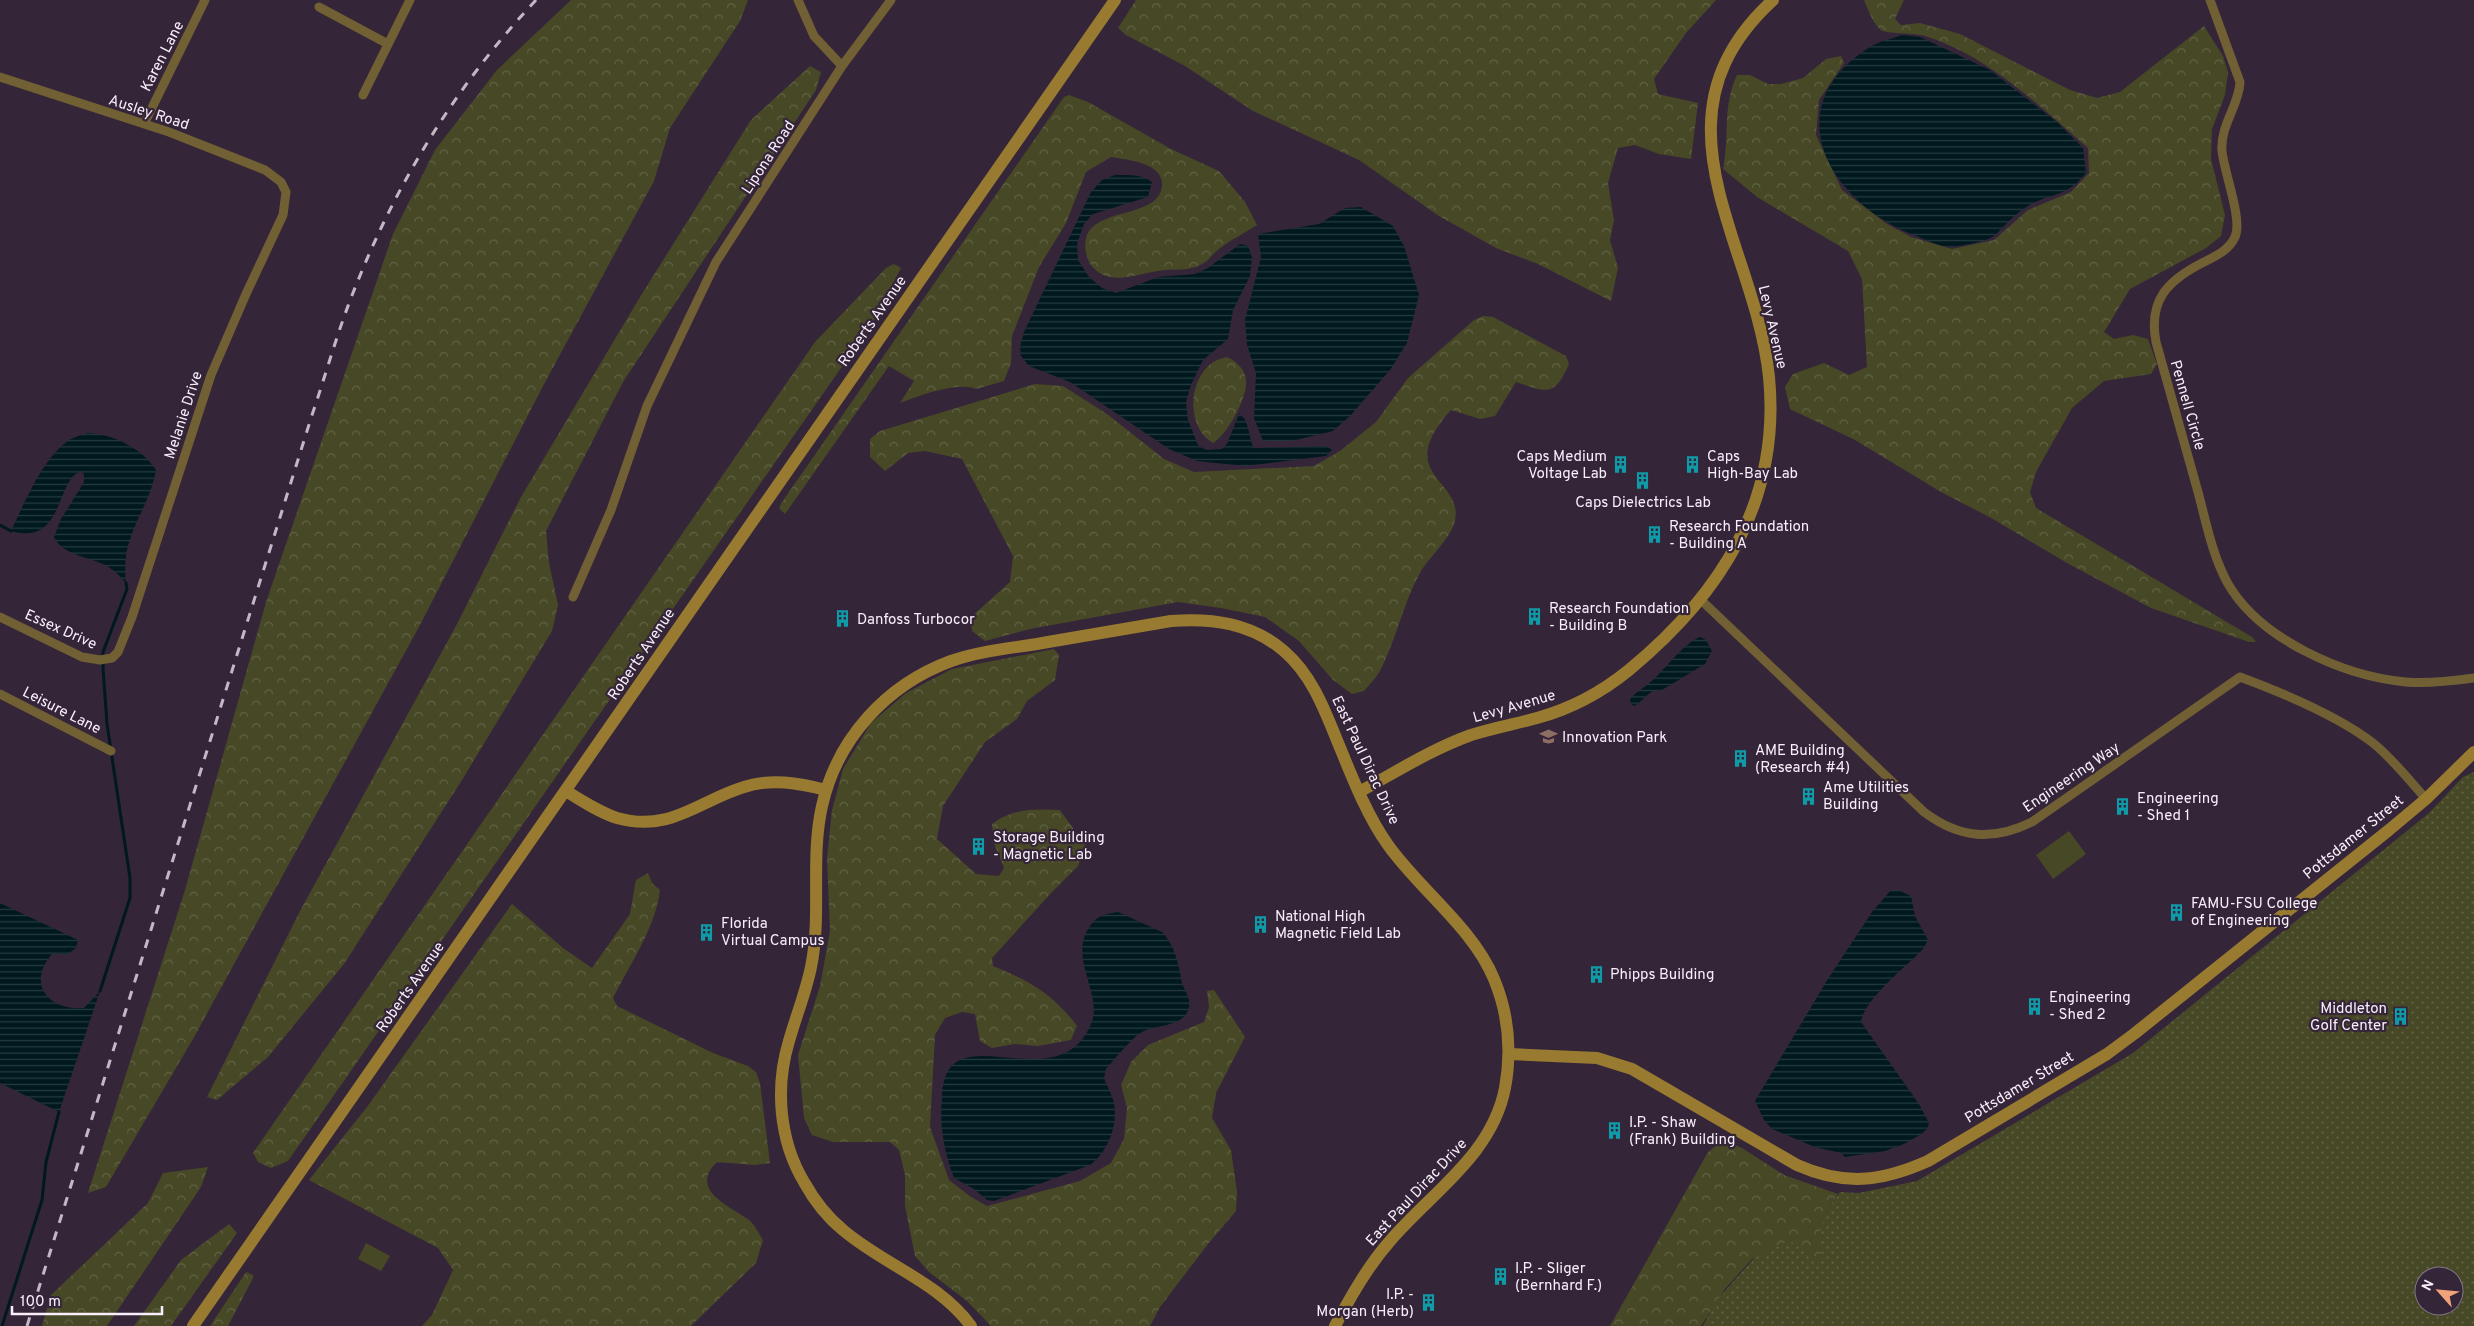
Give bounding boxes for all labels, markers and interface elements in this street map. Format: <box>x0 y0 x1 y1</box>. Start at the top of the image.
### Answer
street label: Karen Lane <box>137 18 189 95</box>
street label: Ausley Road <box>106 91 191 135</box>
street label: Lipona Road <box>738 117 800 198</box>
street label: Roberts Avenue <box>835 273 912 371</box>
street label: Levy Avenue <box>1753 284 1790 371</box>
street label: Pennell Circle <box>2165 358 2209 453</box>
street label: Melanie Drive <box>161 369 208 462</box>
place label: Caps Medium Voltage Lab <box>1516 448 1607 484</box>
place label: Caps High-Bay Lab <box>1707 448 1798 484</box>
building icon: Caps Medium Voltage Lab <box>1611 455 1631 475</box>
building icon: Caps High-Bay Lab <box>1683 455 1703 475</box>
building icon: Caps Dielectrics Lab <box>1633 471 1653 491</box>
place label: Caps Dielectrics Lab <box>1575 494 1711 513</box>
place label: Research Foundation - Building A <box>1669 518 1809 554</box>
building icon: Research Foundation - Building A <box>1645 525 1665 545</box>
place label: Research Foundation - Building B <box>1549 600 1689 636</box>
street label: Roberts Avenue <box>605 605 680 704</box>
street label: Essex Drive <box>21 606 99 655</box>
building icon: Research Foundation - Building B <box>1525 607 1545 627</box>
building icon: Danfoss Turbocor <box>833 609 853 629</box>
place label: Danfoss Turbocor <box>857 611 975 630</box>
street label: Leisure Lane <box>19 683 104 739</box>
street label: Levy Avenue <box>1471 687 1558 728</box>
street label: East Paul Dirac Drive <box>1326 693 1403 828</box>
school or university icon: Innovation Park <box>1538 727 1558 747</box>
place label: Innovation Park <box>1562 729 1667 748</box>
street label: Engineering Way <box>2020 739 2124 818</box>
place label: AME Building (Research #4) <box>1755 742 1850 778</box>
building icon: AME Building (Research #4) <box>1731 749 1751 769</box>
place label: Ame Utilities Building <box>1823 779 1909 815</box>
building icon: Ame Utilities Building <box>1799 786 1819 806</box>
place label: Engineering - Shed 1 <box>2137 790 2219 826</box>
street label: Pottsdamer Street <box>2300 792 2408 885</box>
building icon: Engineering - Shed 1 <box>2113 797 2133 817</box>
place label: Storage Building - Magnetic Lab <box>993 829 1105 865</box>
building icon: Storage Building - Magnetic Lab <box>969 836 989 856</box>
place label: FAMU-FSU College of Engineering <box>2191 895 2317 931</box>
building icon: FAMU-FSU College of Engineering <box>2167 902 2187 922</box>
place label: National High Magnetic Field Lab <box>1275 908 1401 944</box>
place label: Florida Virtual Campus <box>721 915 824 951</box>
building icon: National High Magnetic Field Lab <box>1251 915 1271 935</box>
building icon: Florida Virtual Campus <box>697 922 717 942</box>
street label: Roberts Avenue <box>373 939 450 1037</box>
building icon: Phipps Building <box>1586 964 1606 984</box>
place label: Phipps Building <box>1610 966 1714 985</box>
place label: Engineering - Shed 2 <box>2049 989 2131 1025</box>
building icon: Engineering - Shed 2 <box>2025 996 2045 1016</box>
place label: Middleton Golf Center <box>2310 1000 2387 1036</box>
building icon: Middleton Golf Center <box>2391 1007 2411 1027</box>
street label: Pottsdamer Street <box>1962 1048 2078 1128</box>
place label: I.P. - Shaw (Frank) Building <box>1629 1114 1736 1150</box>
building icon: I.P. - Shaw (Frank) Building <box>1605 1121 1625 1141</box>
street label: East Paul Dirac Drive <box>1362 1135 1472 1251</box>
place label: I.P. - Sliger (Bernhard F.) <box>1515 1260 1602 1296</box>
north arrow <box>2414 1266 2464 1316</box>
building icon: I.P. - Sliger (Bernhard F.) <box>1491 1267 1511 1287</box>
text: N <box>2419 1277 2439 1294</box>
scale bar <box>12 1284 162 1316</box>
place label: I.P. - Morgan (Herb) <box>1316 1286 1414 1322</box>
text: 100 m <box>20 1293 61 1312</box>
building icon: I.P. - Morgan (Herb) <box>1418 1293 1438 1313</box>

